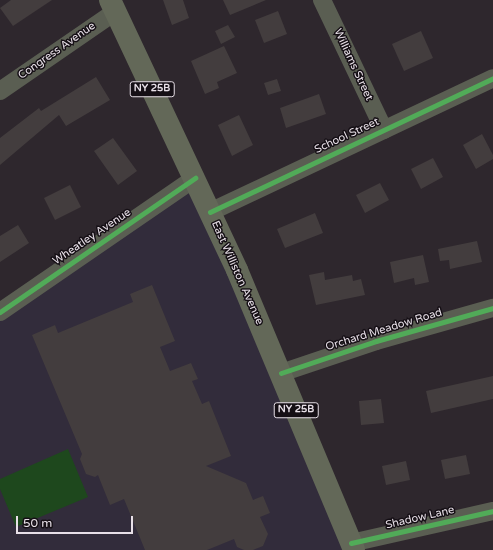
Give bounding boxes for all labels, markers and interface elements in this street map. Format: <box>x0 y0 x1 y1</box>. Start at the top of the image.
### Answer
street label: Congress Avenue <box>16 20 98 82</box>
street label: Williams Street <box>331 27 375 103</box>
road number: NY 25B <box>129 81 175 97</box>
street label: School Street <box>313 115 381 157</box>
street label: Wheatley Avenue <box>50 206 134 268</box>
street label: East Williston Avenue <box>208 219 266 327</box>
street label: Orchard Meadow Road <box>324 306 444 354</box>
road number: NY 25B <box>273 402 319 418</box>
street label: Shadow Lane <box>384 504 456 532</box>
scale bar <box>18 508 135 534</box>
text: 50 m <box>23 516 52 530</box>

